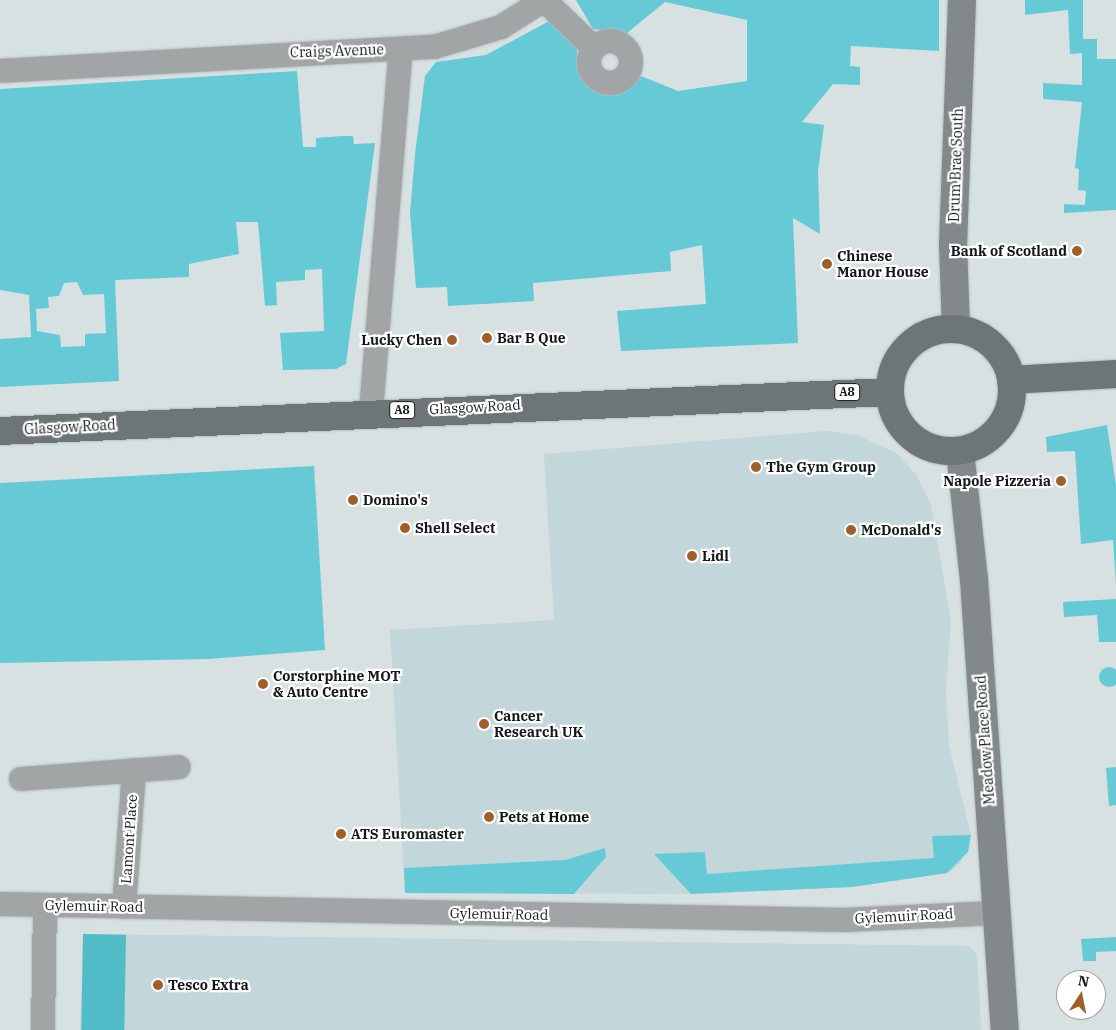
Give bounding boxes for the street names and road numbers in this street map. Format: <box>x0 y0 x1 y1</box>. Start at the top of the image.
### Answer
street label: Craigs Avenue <box>290 41 384 61</box>
street label: Drum Brae South <box>946 108 966 222</box>
road number: A8 <box>833 382 861 402</box>
street label: Glasgow Road <box>429 396 521 418</box>
road number: A8 <box>388 400 416 420</box>
street label: Glasgow Road <box>24 416 116 438</box>
street label: Meadow Place Road <box>972 675 998 805</box>
street label: Lamont Place <box>117 794 141 884</box>
street label: Gylemuir Road <box>45 897 143 915</box>
street label: Gylemuir Road <box>450 905 548 923</box>
street label: Gylemuir Road <box>854 905 954 927</box>

